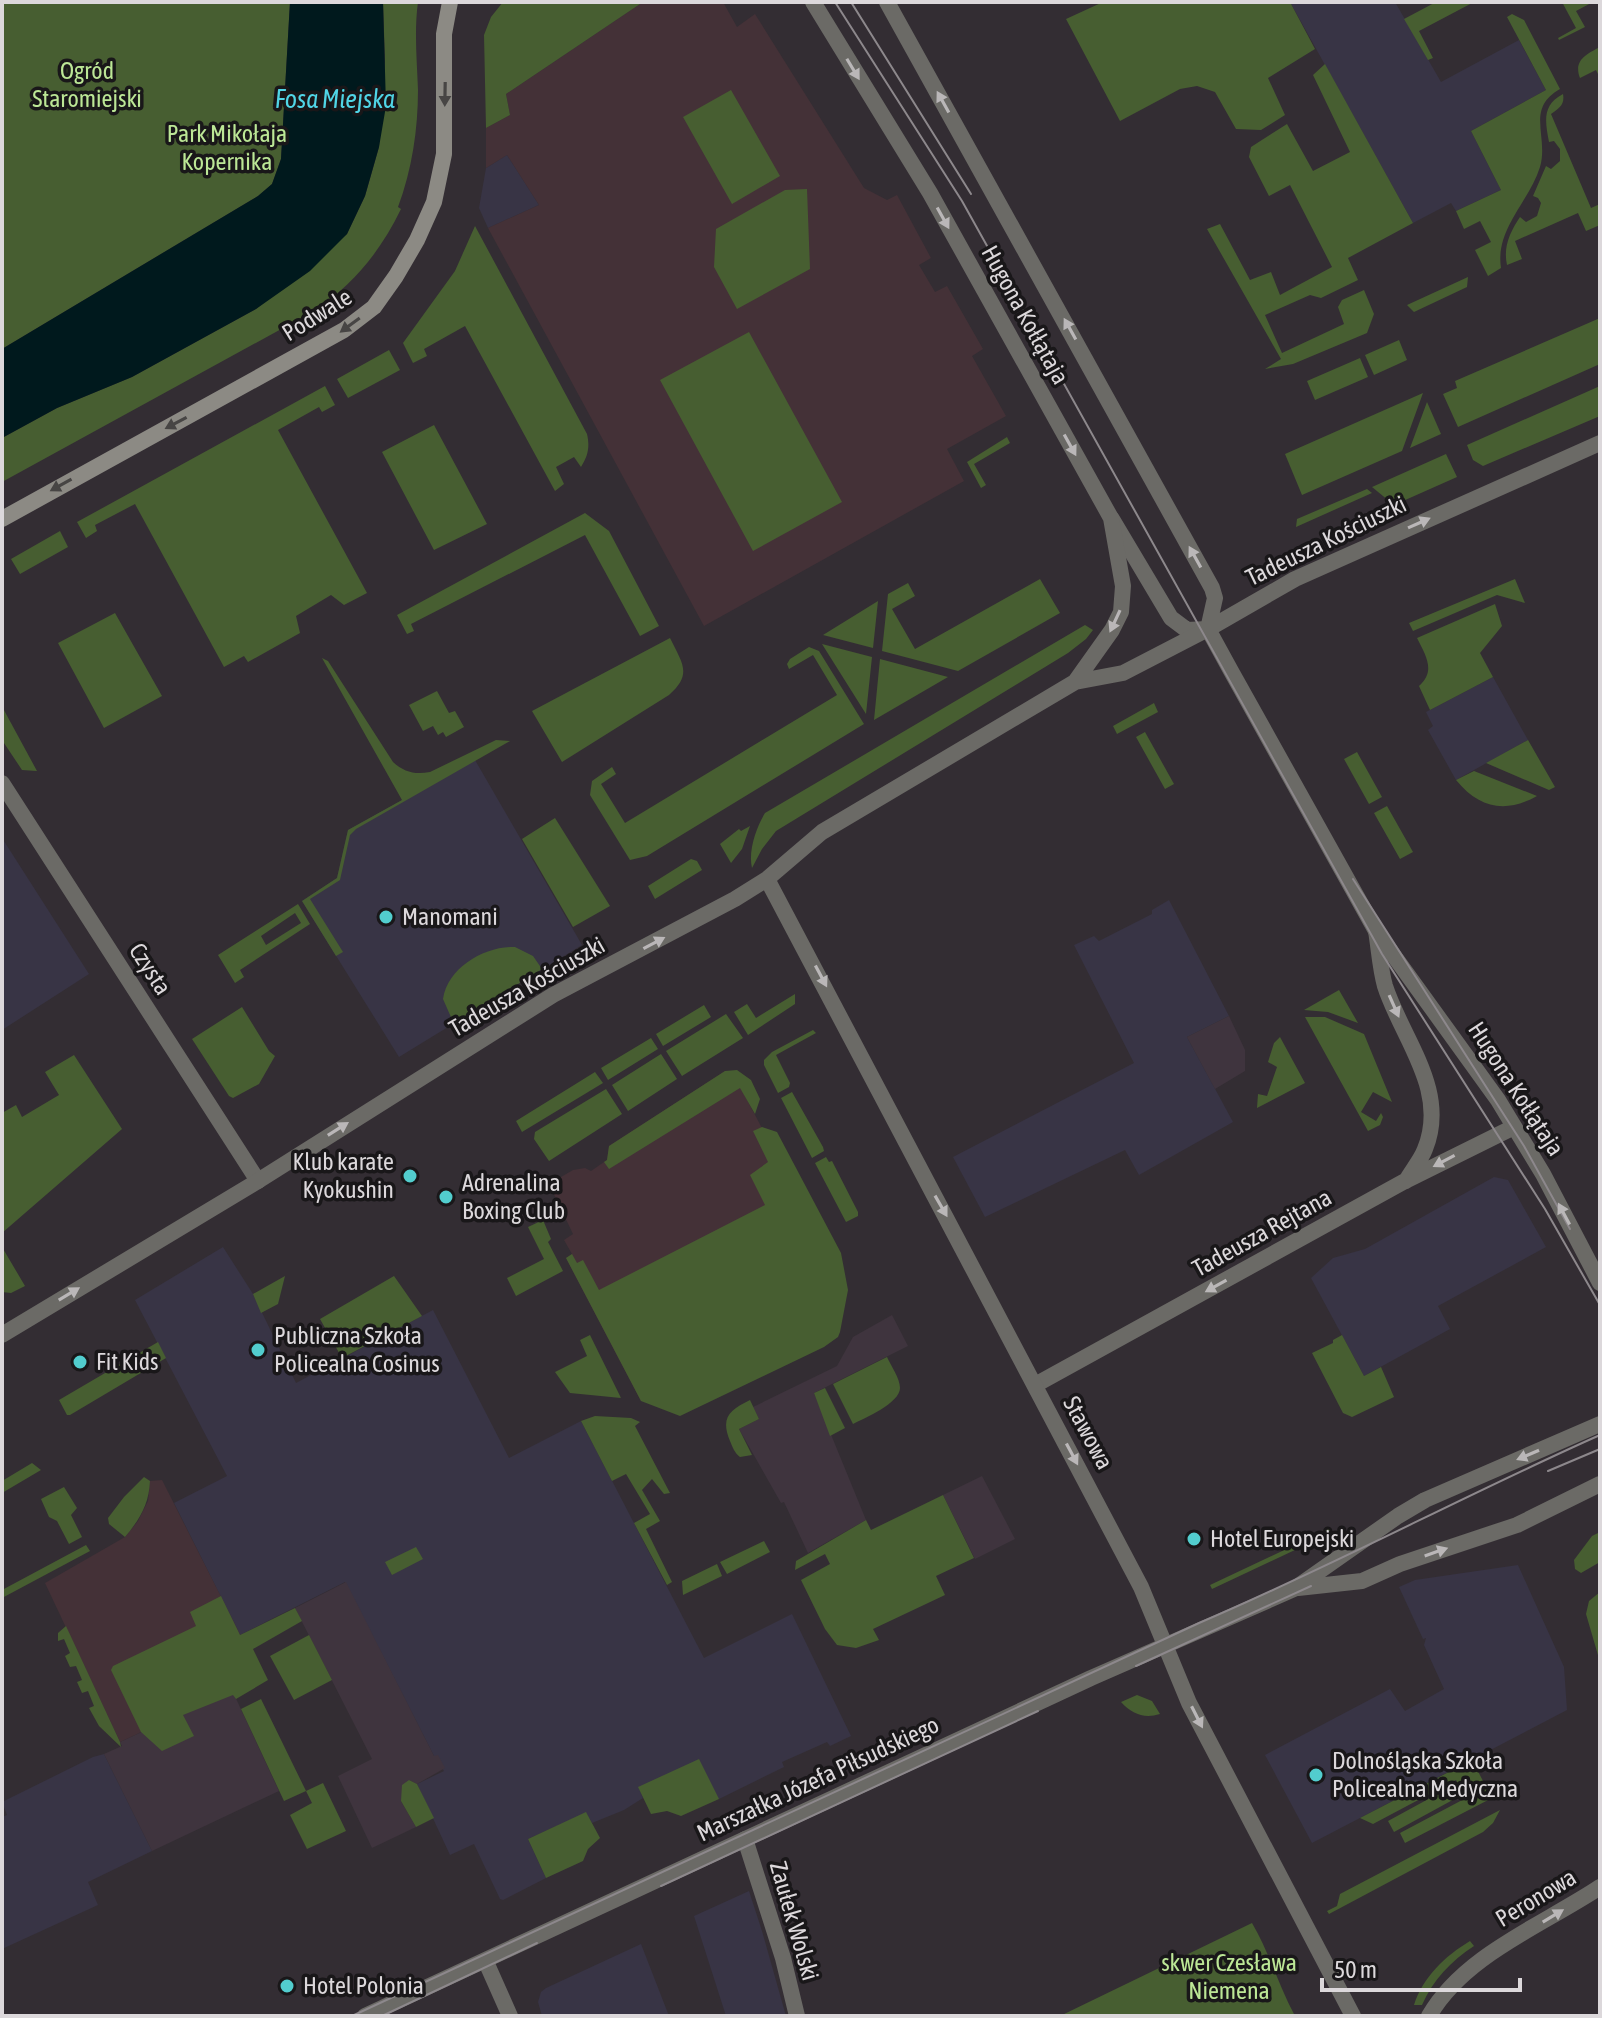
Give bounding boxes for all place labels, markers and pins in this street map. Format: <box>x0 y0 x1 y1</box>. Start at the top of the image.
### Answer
place label: Manomani <box>402 903 498 930</box>
marker: Manomani <box>377 908 395 926</box>
place label: Klub karate Kyokushin <box>293 1148 394 1203</box>
marker: Klub karate Kyokushin <box>401 1167 419 1185</box>
place label: Adrenalina Boxing Club <box>462 1169 565 1224</box>
marker: Adrenalina Boxing Club <box>437 1188 455 1206</box>
place label: Publiczna Szkoła Policealna Cosinus <box>274 1322 440 1377</box>
marker: Publiczna Szkoła Policealna Cosinus <box>249 1341 267 1359</box>
place label: Fit Kids <box>96 1348 159 1375</box>
marker: Fit Kids <box>71 1353 89 1371</box>
place label: Hotel Europejski <box>1210 1525 1354 1552</box>
marker: Hotel Europejski <box>1185 1530 1203 1548</box>
place label: Dolnośląska Szkoła Policealna Medyczna <box>1332 1747 1518 1802</box>
marker: Dolnośląska Szkoła Policealna Medyczna <box>1307 1766 1325 1784</box>
place label: Hotel Polonia <box>303 1972 424 1999</box>
marker: Hotel Polonia <box>278 1977 296 1995</box>

